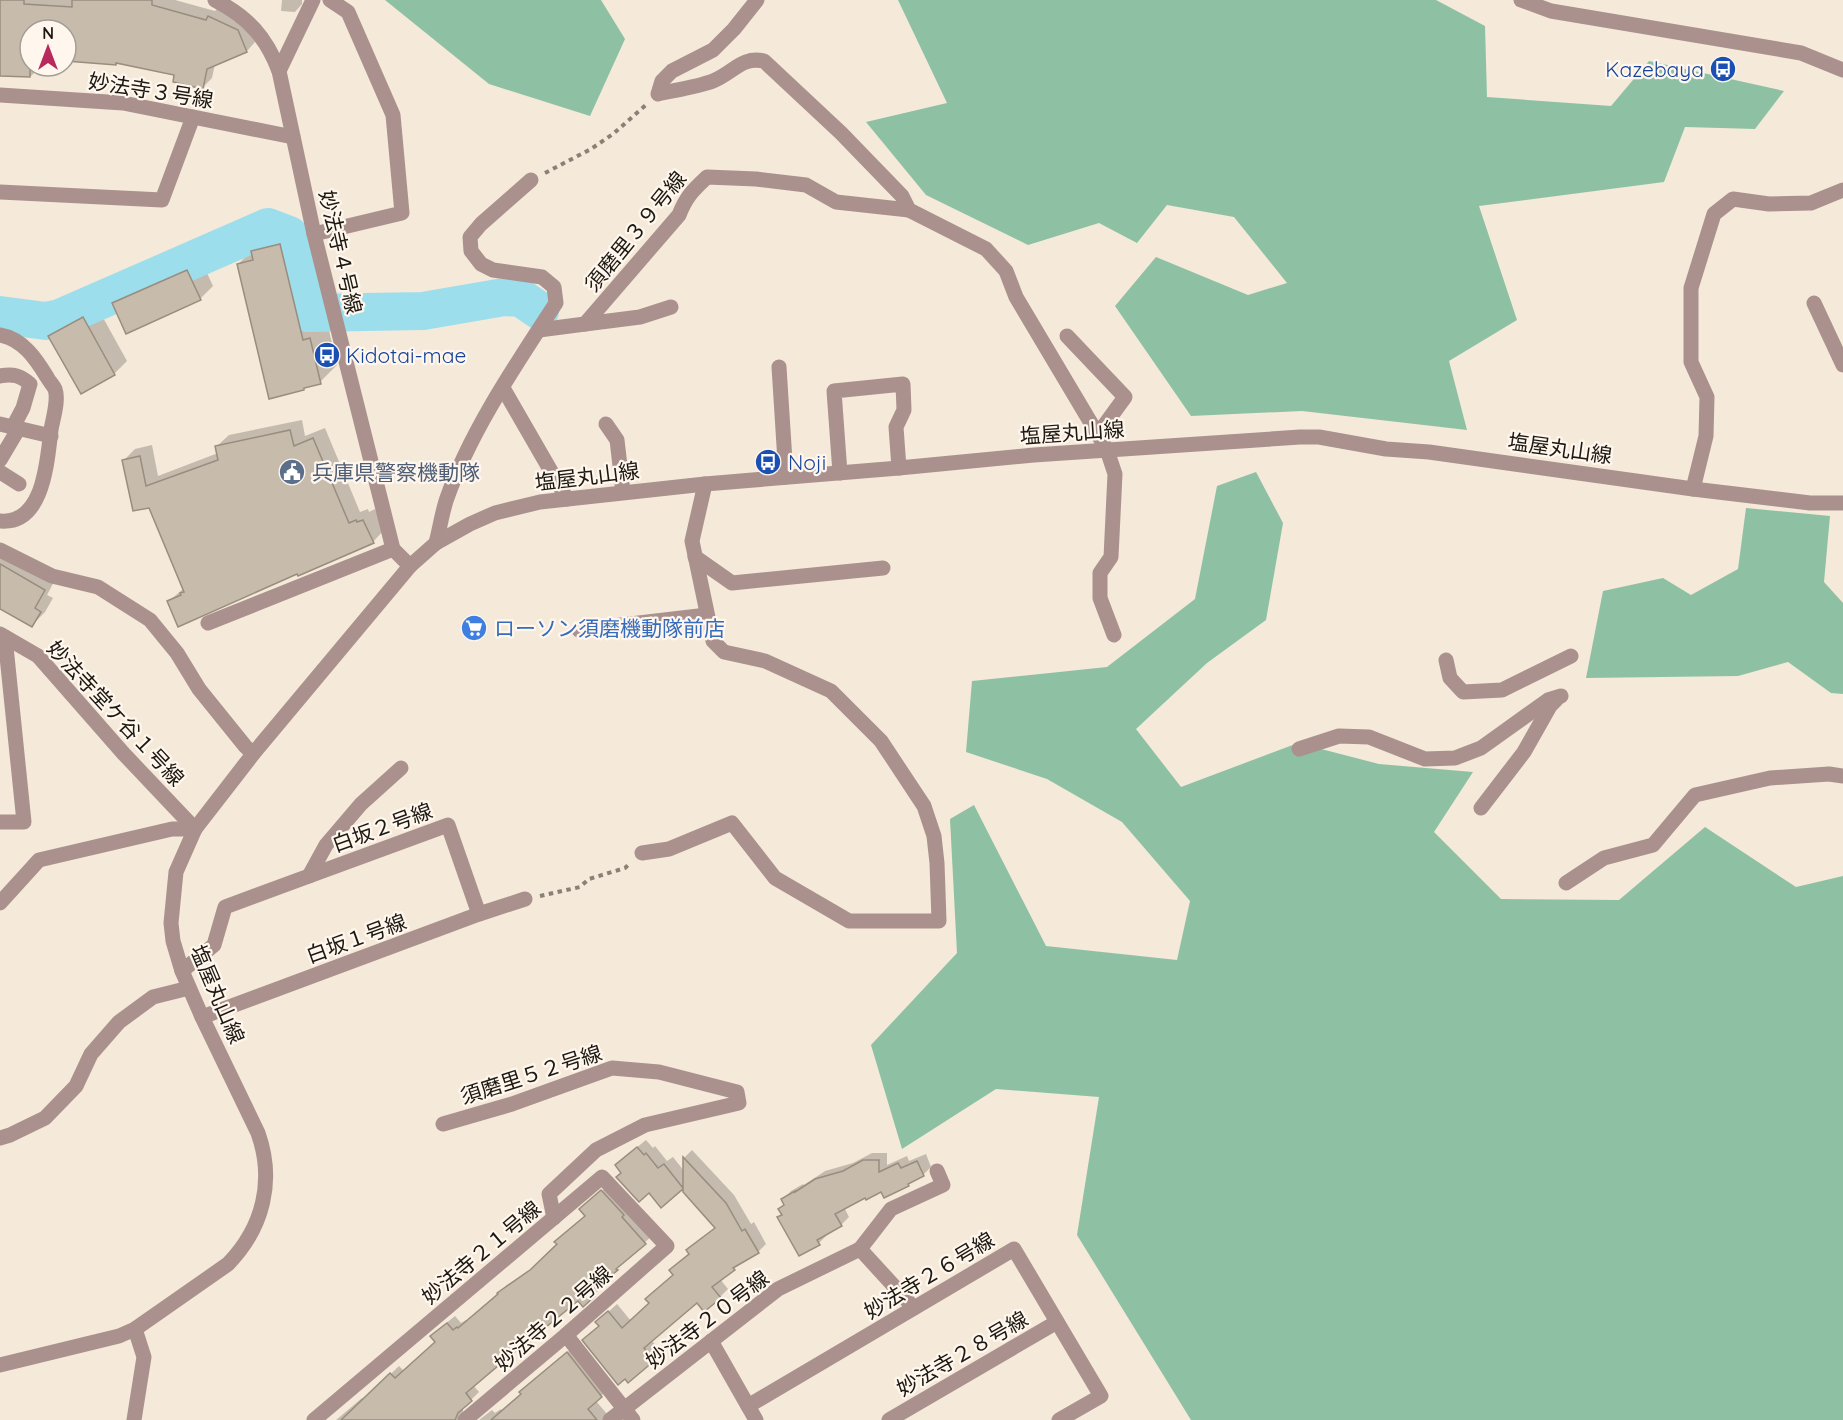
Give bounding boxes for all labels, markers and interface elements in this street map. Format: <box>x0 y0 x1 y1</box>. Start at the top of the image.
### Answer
north arrow <box>18 18 78 78</box>
text: N <box>42 23 54 43</box>
bus stop icon: Kazebaya <box>1708 54 1738 84</box>
place label: Kazebaya <box>1605 56 1704 82</box>
street label: 妙法寺３号線 <box>87 67 215 113</box>
street label: 須磨里３９号線 <box>579 166 691 296</box>
street label: 妙法寺４号線 <box>314 188 368 316</box>
bus stop icon: Kidotai-mae <box>312 340 342 370</box>
place label: Kidotai-mae <box>346 342 466 368</box>
street label: 塩屋丸山線 <box>1019 415 1125 449</box>
street label: 塩屋丸山線 <box>1506 428 1614 468</box>
bus stop icon: Noji <box>753 447 783 477</box>
place label: Noji <box>788 449 826 475</box>
public building icon: 兵庫県警察機動隊 <box>277 457 307 487</box>
street label: 塩屋丸山線 <box>533 457 641 495</box>
place label: 兵庫県警察機動隊 <box>312 459 480 485</box>
supermarket icon: ローソン須磨機動隊前店 <box>459 613 489 643</box>
place label: ローソン須磨機動隊前店 <box>494 615 725 641</box>
street label: 妙法寺堂ケ谷１号線 <box>42 635 190 791</box>
street label: 白坂２号線 <box>328 797 436 857</box>
street label: 白坂１号線 <box>302 908 410 968</box>
street label: 塩屋丸山線 <box>186 941 250 1047</box>
street label: 須磨里５２号線 <box>457 1039 605 1109</box>
street label: 妙法寺２１号線 <box>416 1195 546 1309</box>
street label: 妙法寺２６号線 <box>859 1226 999 1324</box>
street label: 妙法寺２２号線 <box>489 1260 617 1376</box>
street label: 妙法寺２０号線 <box>640 1264 774 1374</box>
street label: 妙法寺２８号線 <box>892 1305 1032 1401</box>

